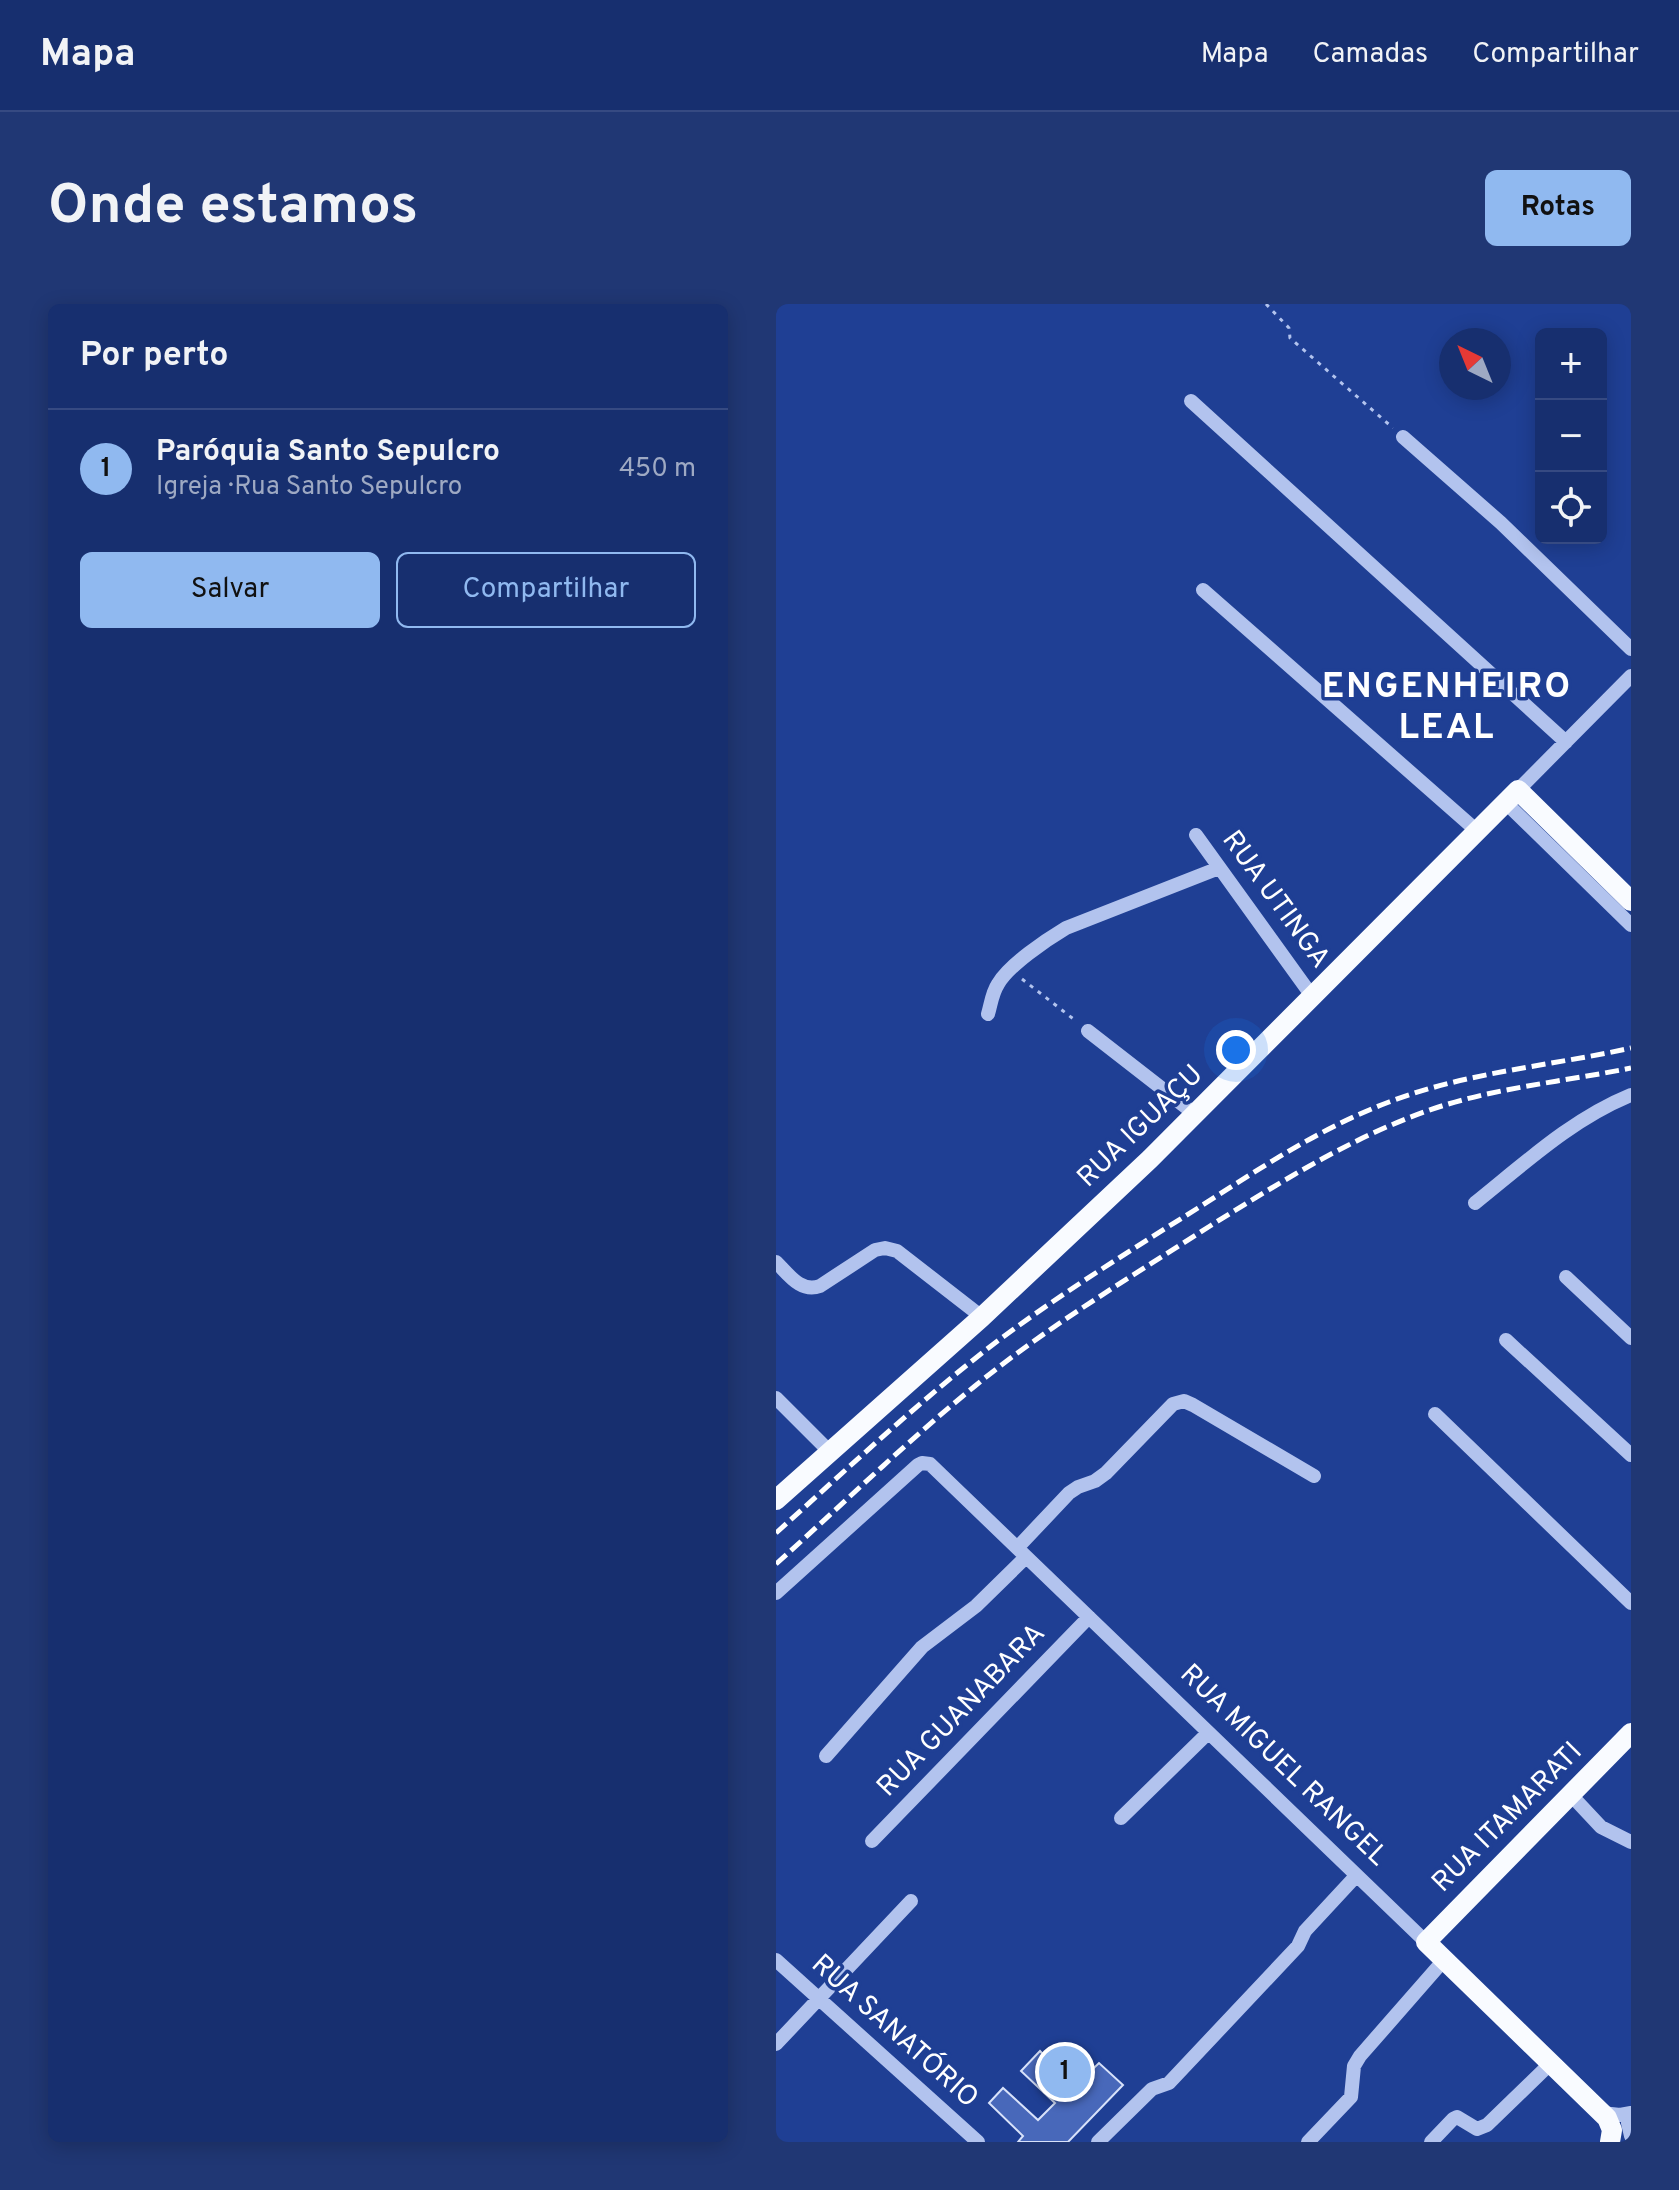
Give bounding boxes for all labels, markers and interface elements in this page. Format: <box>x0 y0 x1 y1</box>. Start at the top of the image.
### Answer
text: Mapa <box>40 31 136 80</box>
text: Mapa <box>1201 37 1268 73</box>
text: Camadas <box>1312 37 1428 73</box>
text: Compartilhar <box>1472 37 1639 73</box>
button: Rotas <box>1485 170 1631 246</box>
text: Onde estamos <box>48 173 418 243</box>
north arrow <box>1439 328 1511 400</box>
map controls <box>1535 328 1607 544</box>
button: + <box>1535 328 1607 400</box>
text: Por perto <box>80 335 229 378</box>
button: − <box>1535 400 1607 472</box>
text: Paróquia Santo Sepulcro <box>156 434 500 471</box>
text: 1 <box>101 453 111 486</box>
text: 450 m <box>619 453 696 486</box>
text: Igreja · Rua Santo Sepulcro <box>156 471 462 504</box>
button: locate <box>1535 472 1607 544</box>
button: Salvar <box>80 552 380 628</box>
button: Compartilhar <box>396 552 696 628</box>
district label: ENGENHEIRO LEAL <box>1322 665 1572 752</box>
street label: RUA UTINGA <box>1213 824 1337 976</box>
your location <box>1216 1030 1256 1070</box>
street label: RUA IGUAÇU <box>1070 1058 1212 1196</box>
street label: RUA GUANABARA <box>870 1617 1054 1805</box>
street label: RUA MIGUEL RANGEL <box>1171 1657 1395 1875</box>
street label: RUA ITAMARATI <box>1425 1735 1591 1901</box>
street label: RUA SANATÓRIO <box>803 1946 986 2117</box>
pin: 1 <box>1039 2042 1091 2102</box>

